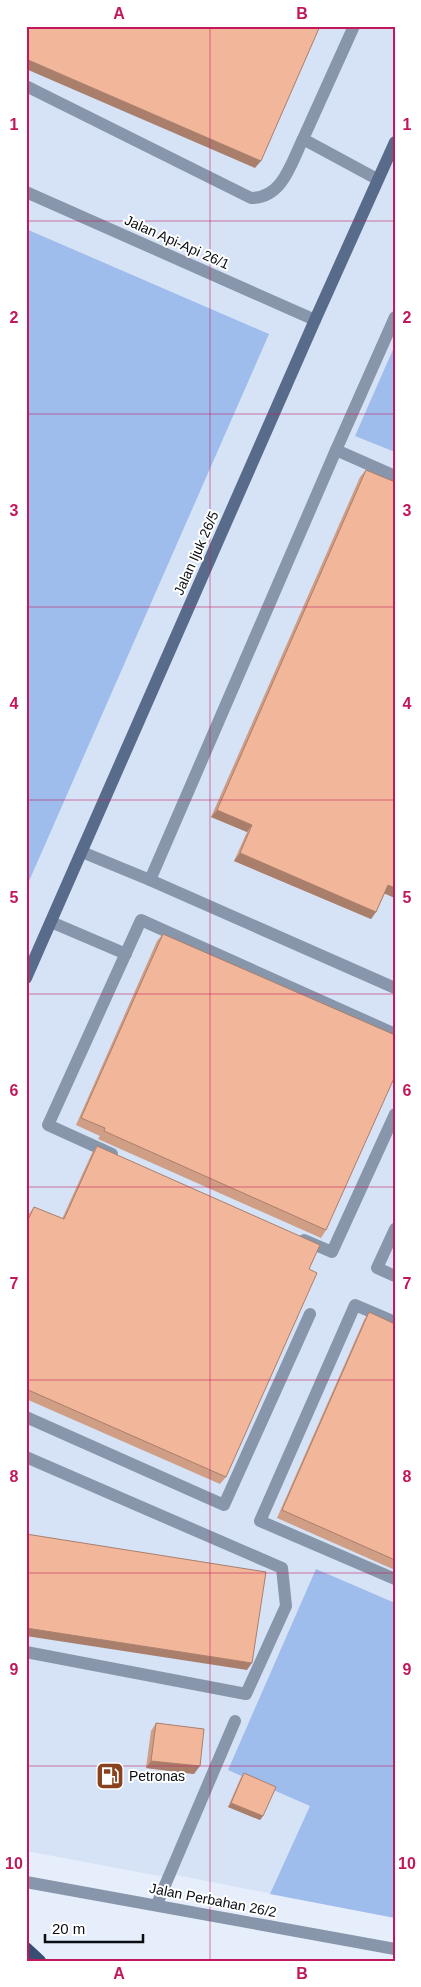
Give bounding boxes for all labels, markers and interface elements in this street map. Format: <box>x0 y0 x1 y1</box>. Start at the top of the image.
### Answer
text: A <box>113 5 125 22</box>
text: B <box>296 5 308 22</box>
text: 1 <box>10 116 19 133</box>
text: 1 <box>403 116 412 133</box>
street label: Jalan Api-Api 26/1 <box>122 212 232 272</box>
text: 2 <box>10 309 19 326</box>
text: 2 <box>403 309 412 326</box>
text: 3 <box>10 502 19 519</box>
text: 3 <box>403 502 412 519</box>
street label: Jalan Ijuk 26/5 <box>170 508 222 597</box>
text: 4 <box>10 695 19 712</box>
text: 4 <box>403 695 412 712</box>
text: 5 <box>10 889 19 906</box>
text: 5 <box>403 889 412 906</box>
text: 6 <box>10 1082 19 1099</box>
text: 6 <box>403 1082 412 1099</box>
text: 7 <box>10 1275 19 1292</box>
text: 7 <box>403 1275 412 1292</box>
text: 8 <box>10 1468 19 1485</box>
text: 8 <box>403 1468 412 1485</box>
text: 9 <box>10 1661 19 1678</box>
text: 9 <box>403 1661 412 1678</box>
fuel station icon: Petronas <box>95 1761 125 1791</box>
place label: Petronas <box>129 1768 185 1784</box>
text: 10 <box>5 1855 23 1872</box>
text: 10 <box>398 1855 416 1872</box>
street label: Jalan Perbahan 26/2 <box>148 1880 278 1920</box>
scale bar <box>45 1912 142 1944</box>
text: 20 m <box>52 1920 85 1937</box>
text: A <box>113 1965 125 1982</box>
text: B <box>296 1965 308 1982</box>

